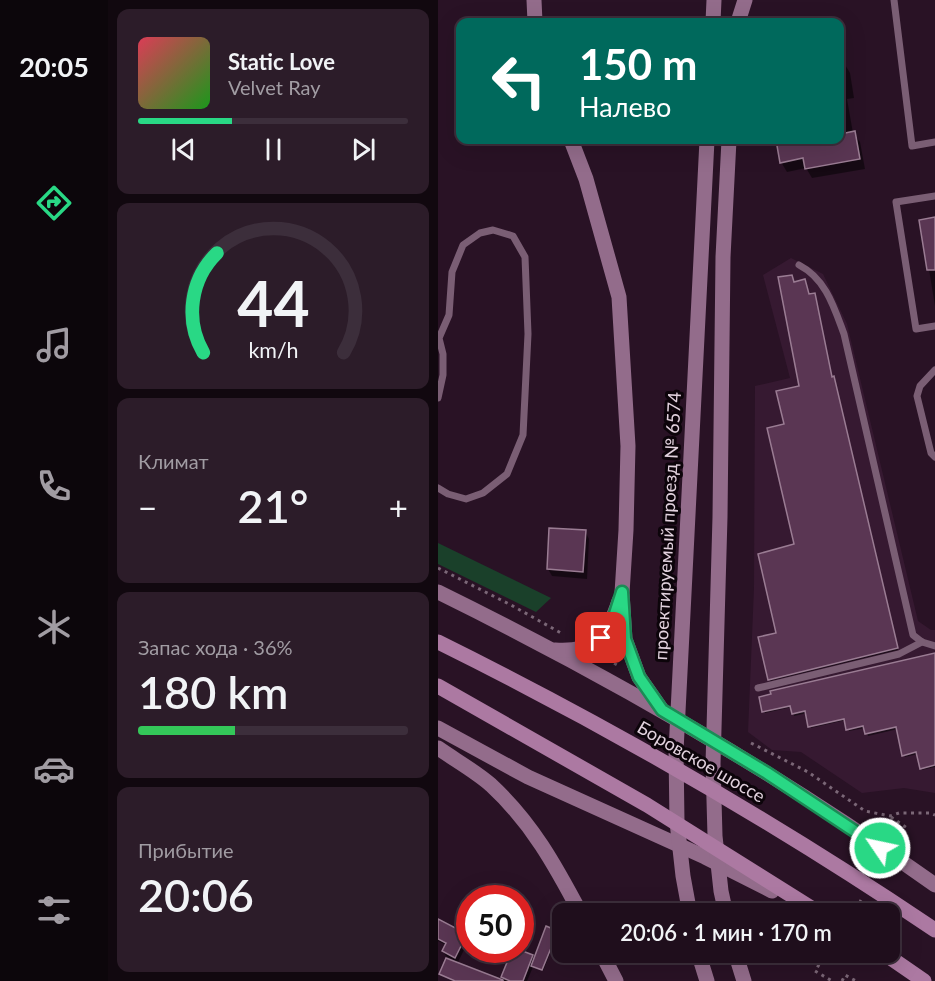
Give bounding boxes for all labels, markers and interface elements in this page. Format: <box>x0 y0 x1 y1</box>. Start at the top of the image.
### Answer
text: 150 m <box>579 39 697 89</box>
icon: left <box>480 42 558 120</box>
text: Static Love <box>228 48 335 75</box>
text: 20:05 <box>19 50 89 83</box>
text: Velvet Ray <box>228 75 321 99</box>
text: Налево <box>579 90 671 123</box>
icon: previous <box>167 133 200 166</box>
icon: pause <box>257 133 290 166</box>
icon: next <box>347 133 380 166</box>
icon: directions <box>33 182 75 224</box>
text: 44 <box>237 265 309 340</box>
icon: music <box>33 324 75 366</box>
text: km/h <box>248 338 298 364</box>
street label: проектируемый проезд № 6574 <box>649 391 685 661</box>
text: Климат <box>138 449 209 473</box>
icon: phone <box>33 465 75 507</box>
text: 21° <box>238 479 308 533</box>
text: − <box>138 487 157 527</box>
text: + <box>389 487 408 527</box>
icon: climate <box>33 606 75 648</box>
pin <box>575 612 626 663</box>
icon: arrive <box>584 621 617 654</box>
text: Запас хода · 36% <box>138 635 293 659</box>
text: 180 km <box>138 665 288 719</box>
street label: Боровское шоссе <box>634 716 769 807</box>
icon: car <box>33 748 75 790</box>
position arrow <box>848 816 912 880</box>
text: Прибытие <box>138 838 234 862</box>
text: 20:06 <box>138 868 254 922</box>
speed limit sign: 50 <box>456 885 534 963</box>
icon: filters <box>33 889 75 931</box>
text: 20:06 · 1 мин · 170 m <box>620 919 832 946</box>

